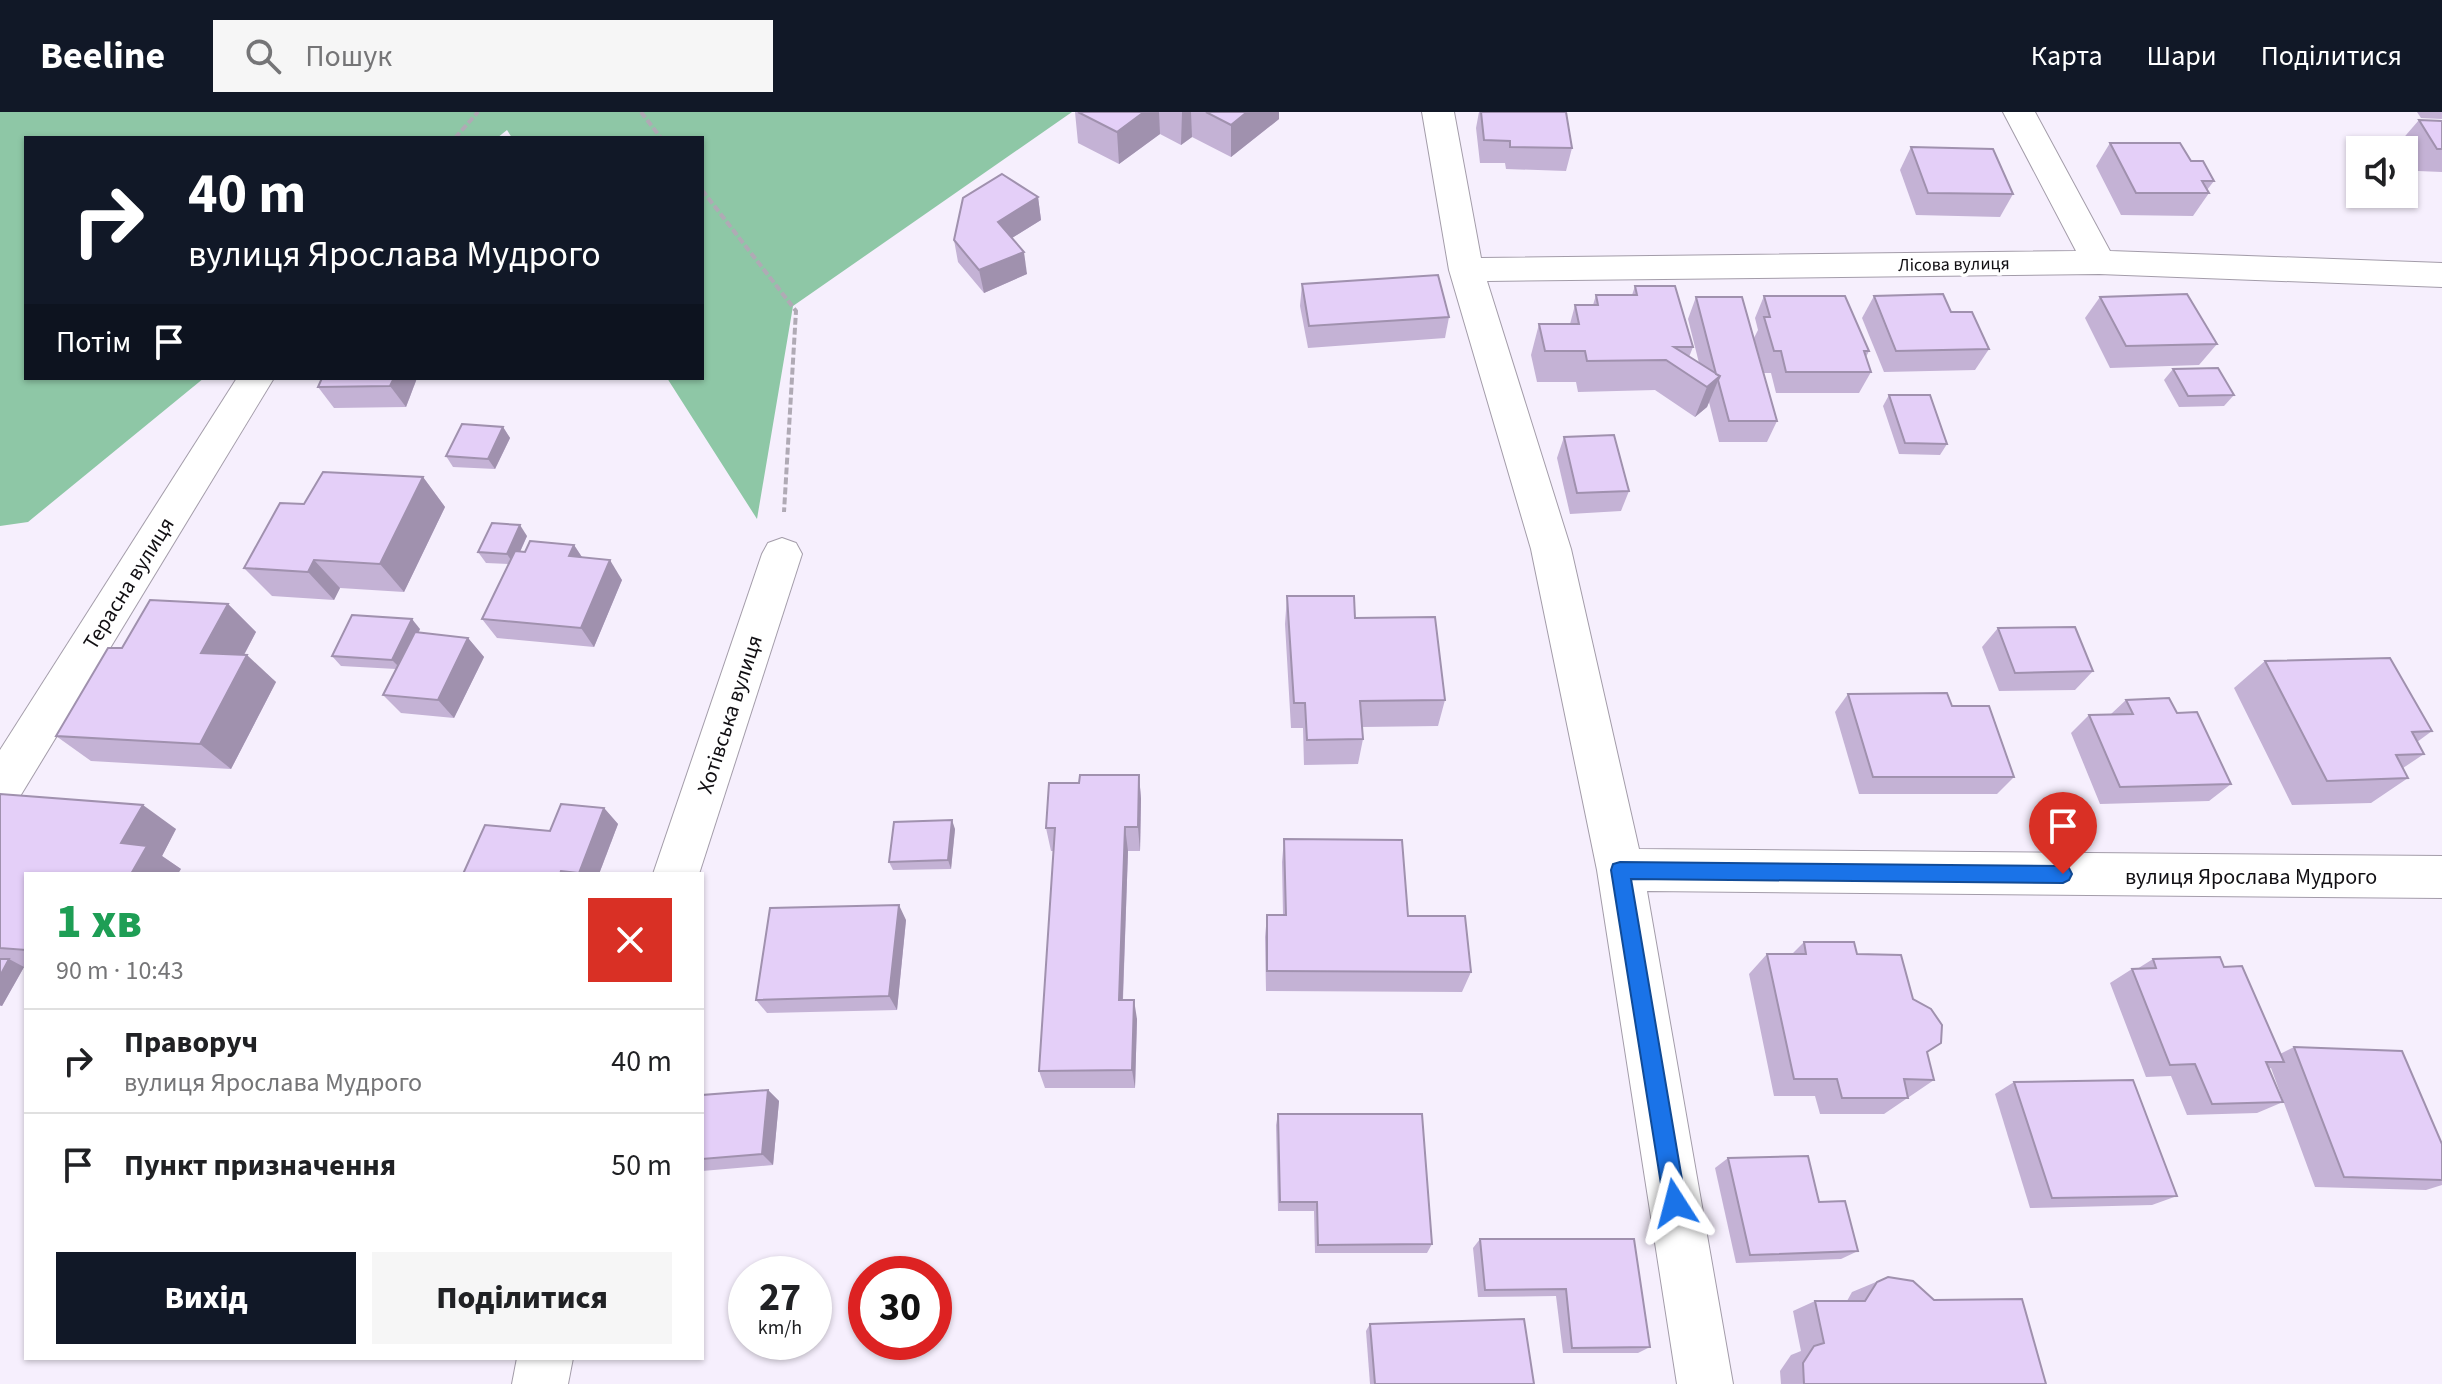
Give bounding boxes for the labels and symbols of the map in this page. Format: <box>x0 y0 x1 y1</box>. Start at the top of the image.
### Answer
street label: Лісова вулиця <box>1898 251 2010 278</box>
street label: Терасна вулиця <box>75 511 182 656</box>
street label: Хотівська вулиця <box>689 631 771 798</box>
pin <box>2029 792 2097 874</box>
street label: вулиця Ярослава Мудрого <box>2125 861 2377 893</box>
position arrow <box>1633 1161 1717 1245</box>
speed limit sign: 30 <box>848 1256 952 1360</box>

